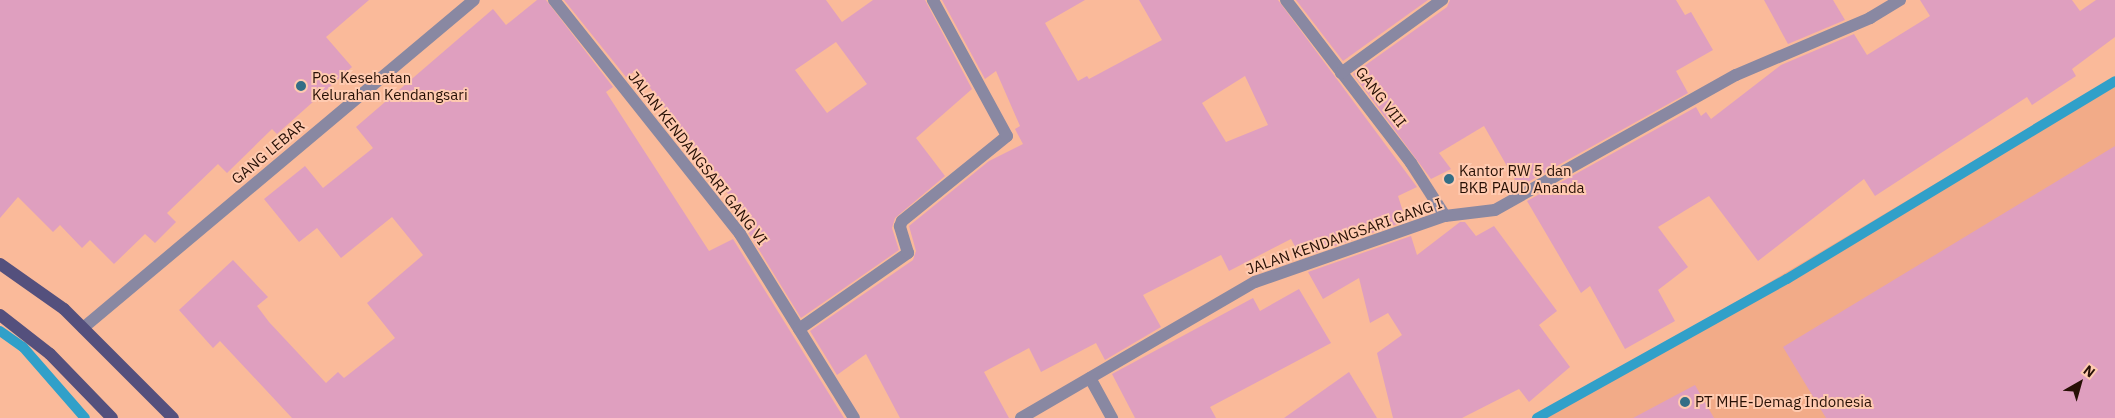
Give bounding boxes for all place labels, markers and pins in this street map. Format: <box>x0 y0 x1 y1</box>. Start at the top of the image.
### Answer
place label: Pos Kesehatan Kelurahan Kendangsari <box>312 68 468 103</box>
marker: Pos Kesehatan Kelurahan Kendangsari <box>294 79 308 93</box>
place label: Kantor RW 5 dan BKB PAUD Ananda <box>1459 161 1585 196</box>
marker: Kantor RW 5 dan BKB PAUD Ananda <box>1443 173 1455 185</box>
place label: PT MHE-Demag Indonesia <box>1695 393 1872 411</box>
marker: PT MHE-Demag Indonesia <box>1679 396 1691 408</box>

